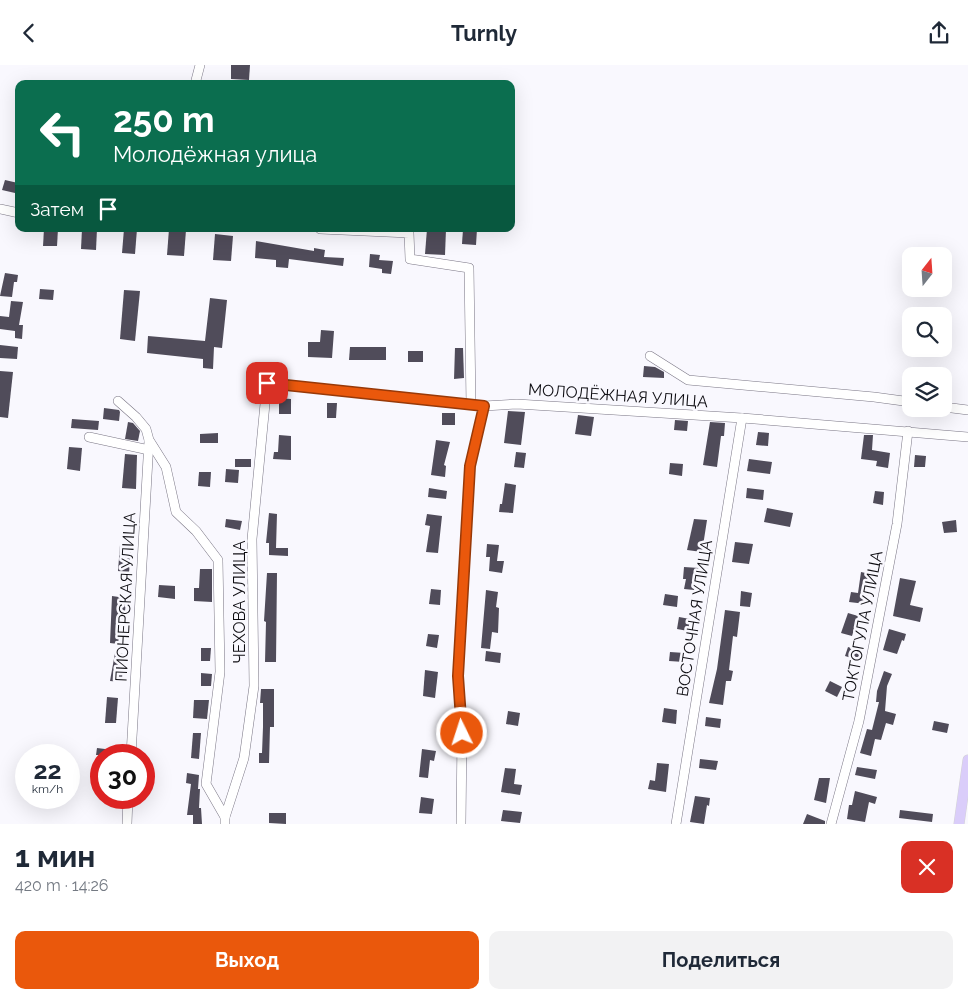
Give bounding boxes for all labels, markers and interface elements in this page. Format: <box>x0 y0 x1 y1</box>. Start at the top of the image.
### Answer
icon: back <box>15 19 43 47</box>
icon: share <box>925 19 953 47</box>
text: Turnly <box>451 20 517 46</box>
text: 250 m <box>113 99 215 140</box>
icon: left <box>30 100 95 165</box>
text: Молодёжная улица <box>113 141 317 167</box>
icon: arrive <box>94 195 122 223</box>
text: Затем <box>30 198 84 220</box>
north arrow <box>902 247 952 297</box>
map controls <box>902 247 952 417</box>
button: search <box>902 307 952 357</box>
pin <box>246 362 288 404</box>
button: layers <box>902 367 952 417</box>
icon: arrive <box>253 369 281 397</box>
street label: МОЛОДЁЖНАЯ УЛИЦА <box>527 379 709 411</box>
street label: ПИОНЕРСКАЯ УЛИЦА <box>112 512 139 682</box>
street label: ВОСТОЧНАЯ УЛИЦА <box>673 538 716 698</box>
street label: ЧЕХОВА УЛИЦА <box>230 540 249 664</box>
street label: ТОКТОГУЛА УЛИЦА <box>839 549 886 703</box>
position arrow <box>435 706 487 758</box>
speed limit sign: 30 <box>90 744 155 809</box>
text: 22 <box>33 755 62 785</box>
text: km/h <box>32 782 63 796</box>
text: 1 мин <box>15 839 95 874</box>
button: close <box>901 841 953 893</box>
text: 420 m · 14:26 <box>15 876 108 895</box>
button: Выход <box>15 931 479 989</box>
button: Поделиться <box>489 931 953 989</box>

